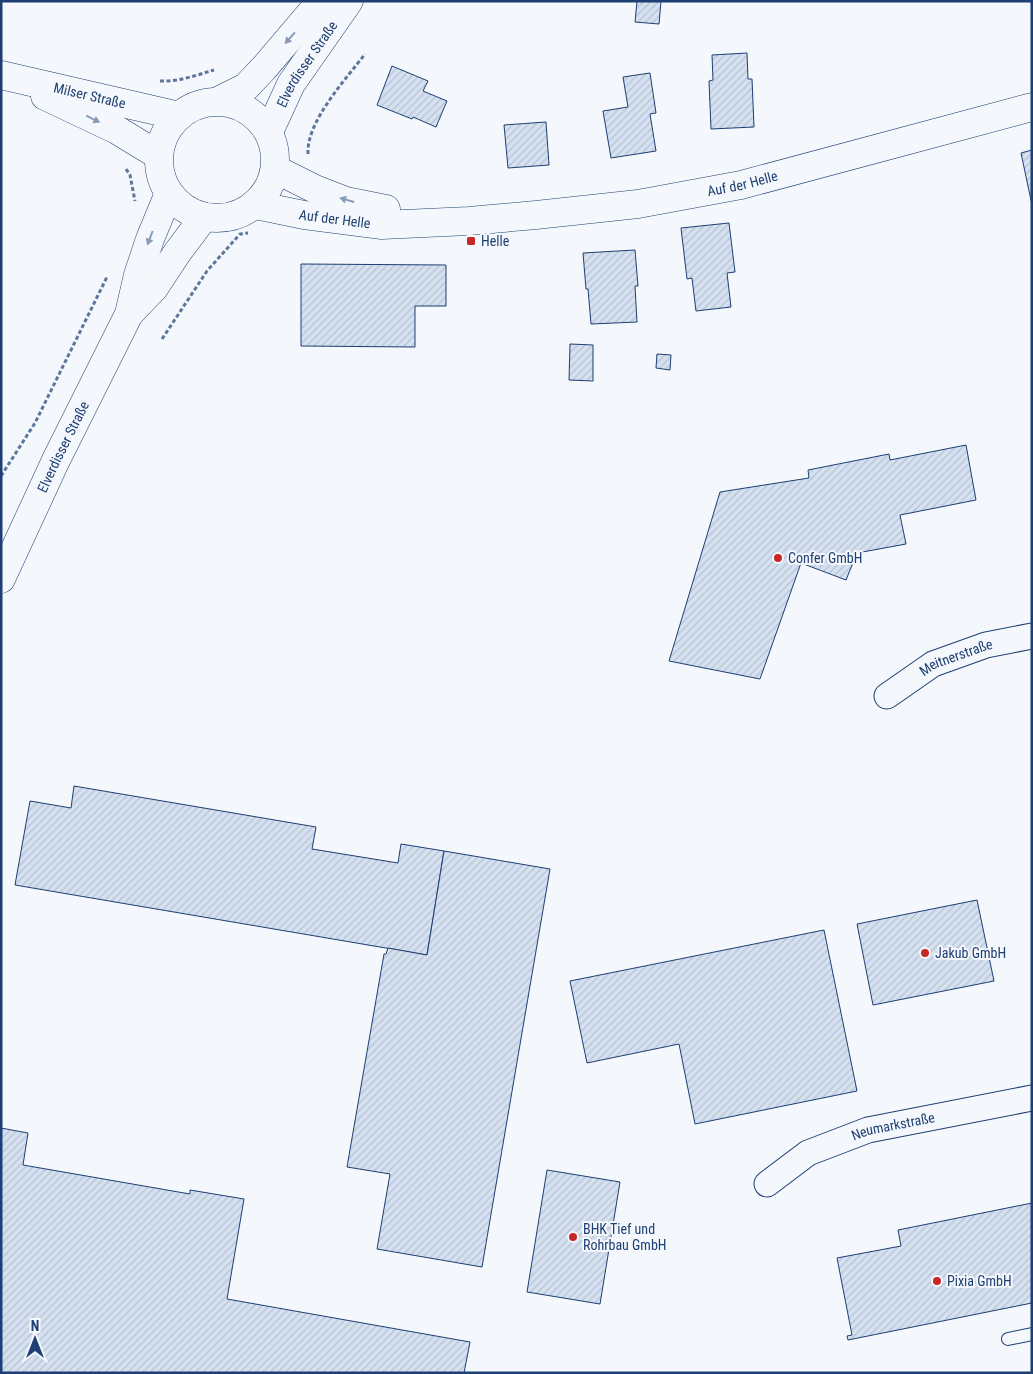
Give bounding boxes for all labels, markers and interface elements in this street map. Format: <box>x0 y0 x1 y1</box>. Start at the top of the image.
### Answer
street label: Elverdisser Straße <box>273 17 341 110</box>
one-way arrow <box>284 32 295 45</box>
street label: Milser Straße <box>52 79 128 112</box>
one-way arrow <box>85 114 100 123</box>
street label: Auf der Helle <box>706 167 780 199</box>
one-way arrow <box>340 196 355 204</box>
street label: Auf der Helle <box>298 206 372 231</box>
one-way arrow <box>146 231 154 246</box>
place label: Helle <box>481 233 510 249</box>
marker: Helle <box>465 235 477 247</box>
street label: Elverdisser Straße <box>34 398 92 495</box>
place label: Confer GmbH <box>788 550 862 566</box>
marker: Confer GmbH <box>772 552 784 564</box>
street label: Meitnerstraße <box>916 636 994 679</box>
place label: Jakub GmbH <box>935 945 1006 961</box>
marker: Jakub GmbH <box>919 947 931 959</box>
street label: Neumarkstraße <box>849 1109 937 1144</box>
place label: BHK Tief und Rohrbau GmbH <box>583 1221 666 1253</box>
marker: BHK Tief und Rohrbau GmbH <box>567 1231 579 1243</box>
place label: Pixia GmbH <box>947 1273 1012 1289</box>
marker: Pixia GmbH <box>931 1275 943 1287</box>
north arrow <box>10 1314 60 1364</box>
text: N <box>31 1318 39 1334</box>

